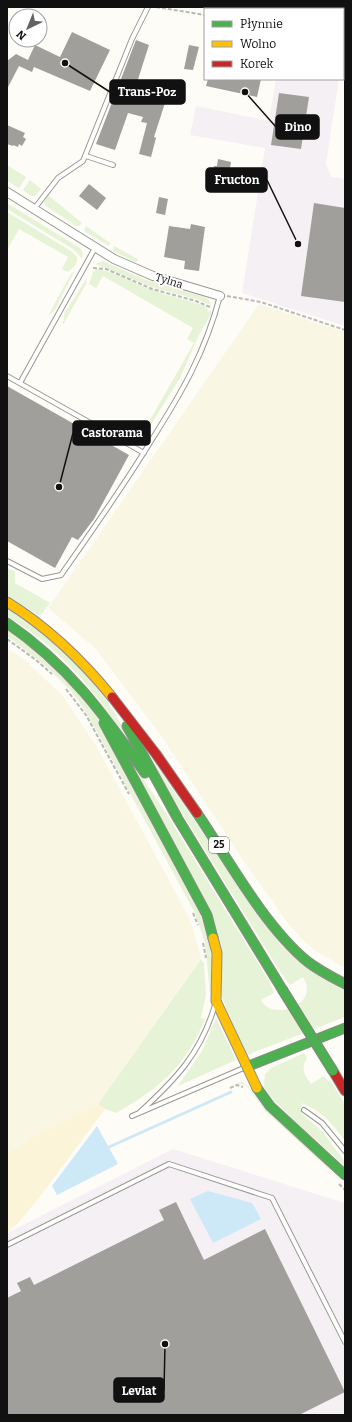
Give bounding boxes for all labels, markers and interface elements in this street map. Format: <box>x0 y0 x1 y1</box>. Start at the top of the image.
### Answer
north arrow <box>8 8 48 48</box>
legend <box>204 8 344 80</box>
text: Płynnie <box>240 17 283 31</box>
text: N <box>14 27 29 43</box>
text: Wolno <box>240 37 276 51</box>
text: Korek <box>240 57 273 71</box>
callout: Trans-Poz <box>110 80 185 104</box>
text: Trans-Poz <box>118 85 176 99</box>
callout: Dino <box>276 115 319 139</box>
text: Dino <box>285 120 311 134</box>
callout: Fructon <box>206 168 267 192</box>
text: Fructon <box>214 173 260 187</box>
street label: Tylna <box>154 271 184 291</box>
callout: Castorama <box>73 421 150 445</box>
text: Castorama <box>81 426 143 440</box>
road number: 25 <box>209 837 229 853</box>
callout: Leviat <box>114 1378 164 1402</box>
text: Leviat <box>122 1384 157 1398</box>

